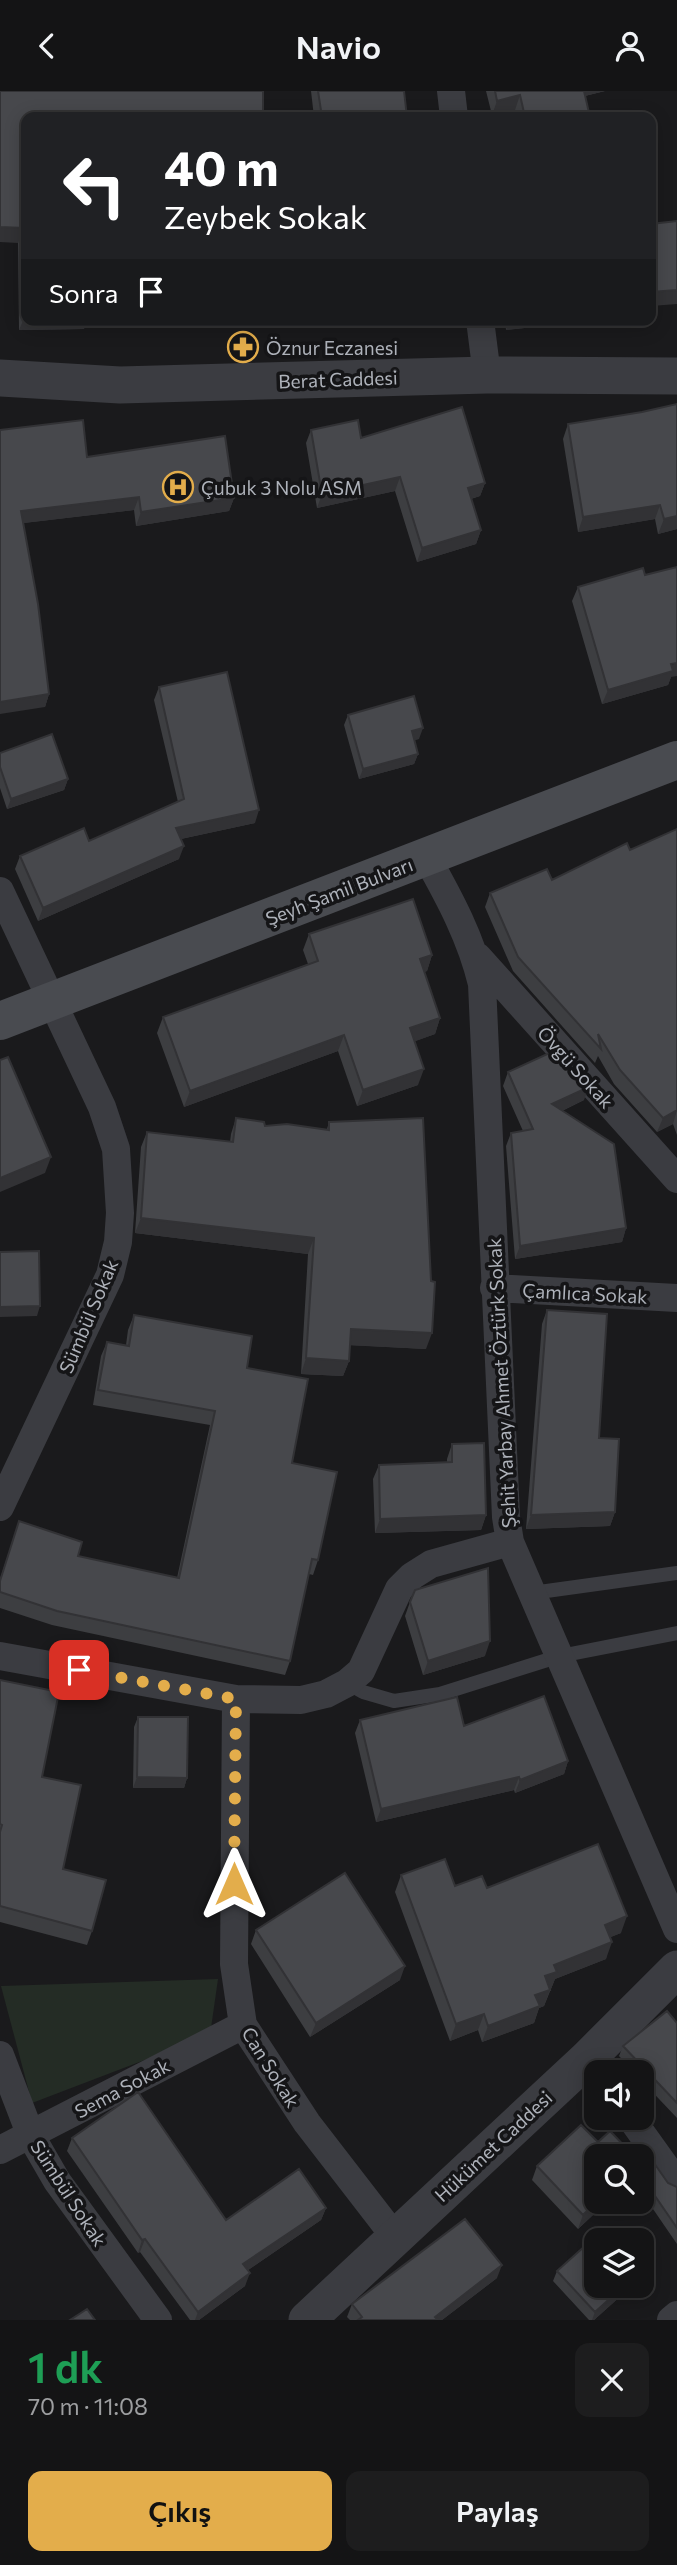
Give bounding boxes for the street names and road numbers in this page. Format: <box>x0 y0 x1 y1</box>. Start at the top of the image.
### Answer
street label: Berat Caddesi <box>278 365 398 393</box>
street label: Şeyh Şamil Bulvarı <box>262 852 416 930</box>
street label: Övgü Sokak <box>533 1021 619 1113</box>
street label: Şehit Yarbay Ahmet Öztürk Sokak <box>482 1237 520 1529</box>
street label: Sümbül Sokak <box>54 1255 122 1377</box>
street label: Çamlıca Sokak <box>522 1278 648 1308</box>
street label: Can Sokak <box>237 2023 305 2111</box>
street label: Sema Sokak <box>71 2053 173 2123</box>
street label: Hükümet Caddesi <box>430 2086 556 2206</box>
street label: Sümbül Sokak <box>26 2136 112 2250</box>

